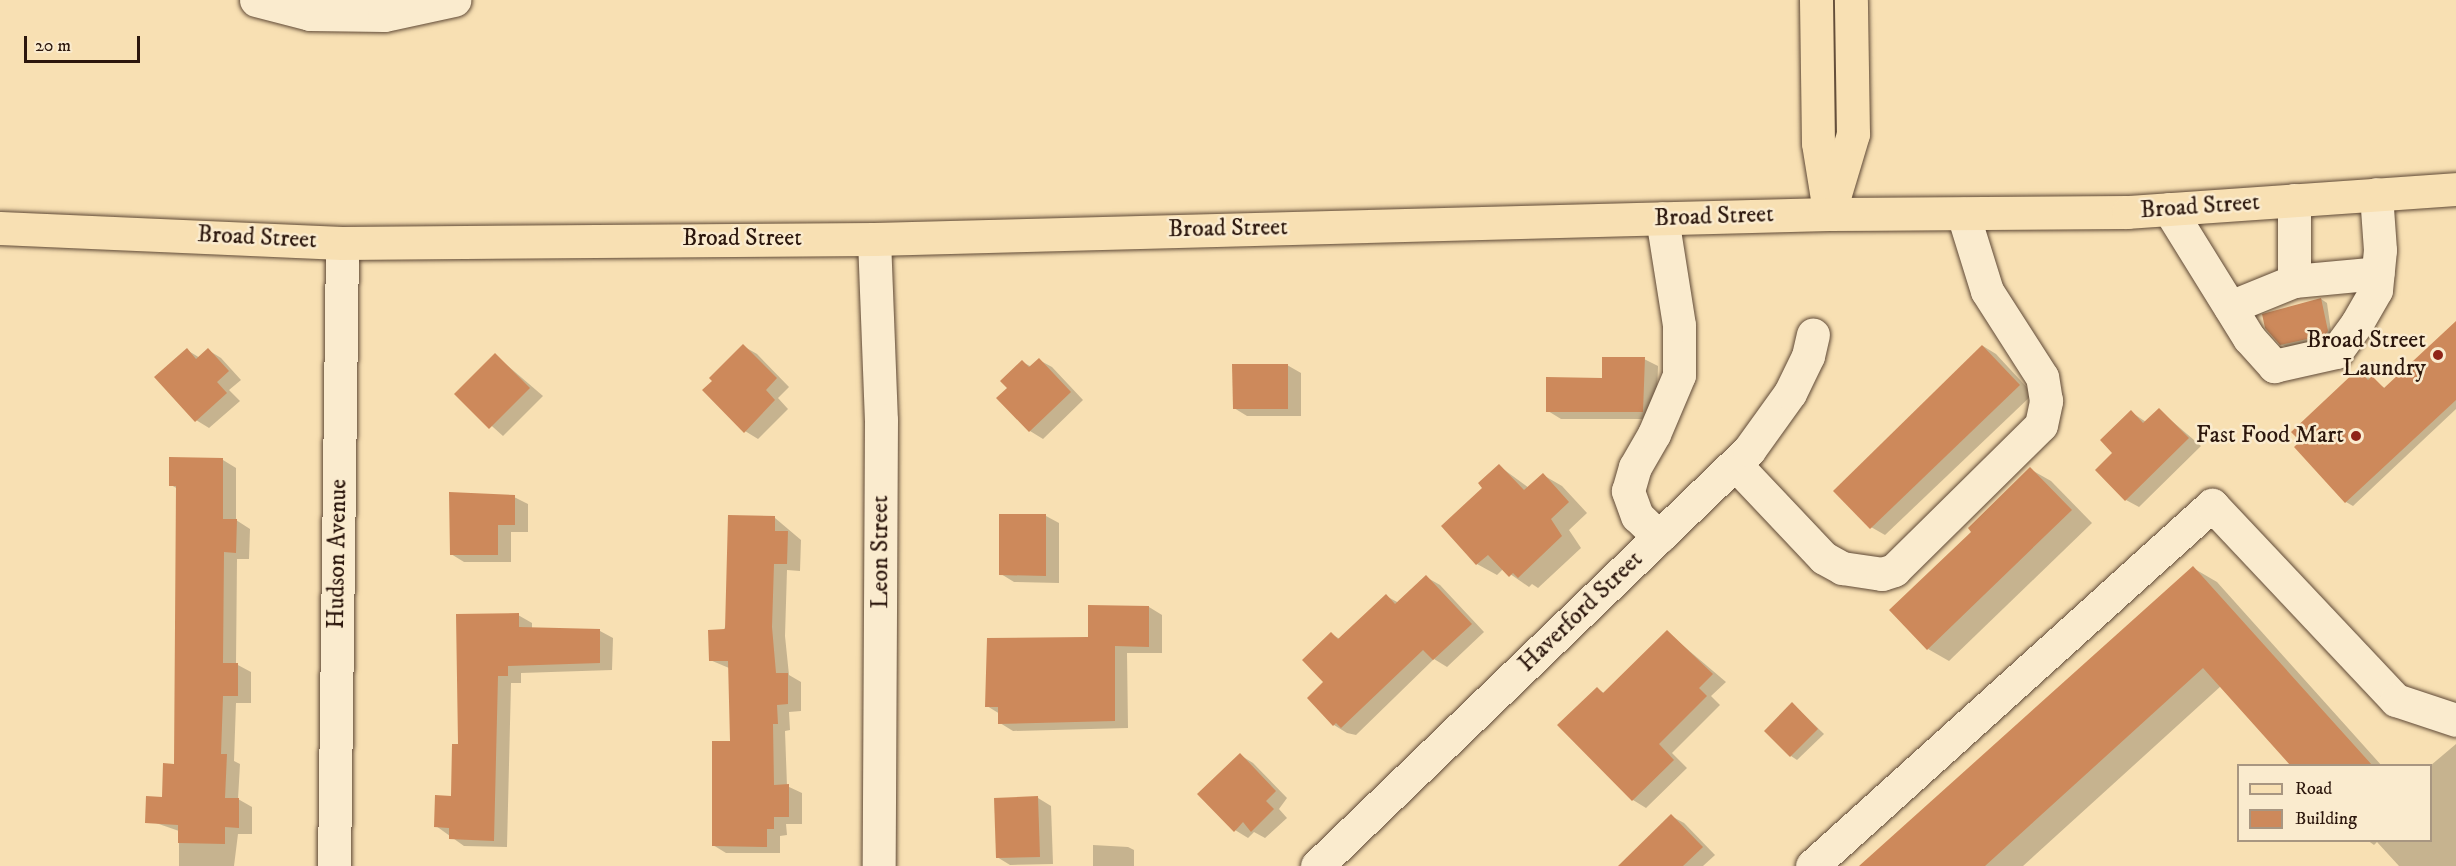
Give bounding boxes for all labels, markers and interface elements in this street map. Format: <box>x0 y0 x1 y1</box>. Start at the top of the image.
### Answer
scale bar <box>27 24 142 62</box>
text: 20 m <box>35 35 71 57</box>
street label: Broad Street <box>2139 188 2261 226</box>
street label: Broad Street <box>1654 201 1774 233</box>
street label: Broad Street <box>1168 214 1288 244</box>
street label: Broad Street <box>196 220 318 256</box>
street label: Broad Street <box>682 225 802 253</box>
place label: Broad Street Laundry <box>2306 327 2426 383</box>
marker: Broad Street Laundry <box>2431 348 2445 362</box>
place label: Fast Food Mart <box>2196 422 2344 450</box>
marker: Fast Food Mart <box>2349 429 2363 443</box>
street label: Hudson Avenue <box>322 479 354 629</box>
street label: Leon Street <box>867 495 895 609</box>
street label: Haverford Street <box>1513 546 1649 678</box>
legend <box>2237 764 2432 842</box>
text: Road <box>2295 778 2332 800</box>
text: Building <box>2295 808 2357 830</box>

